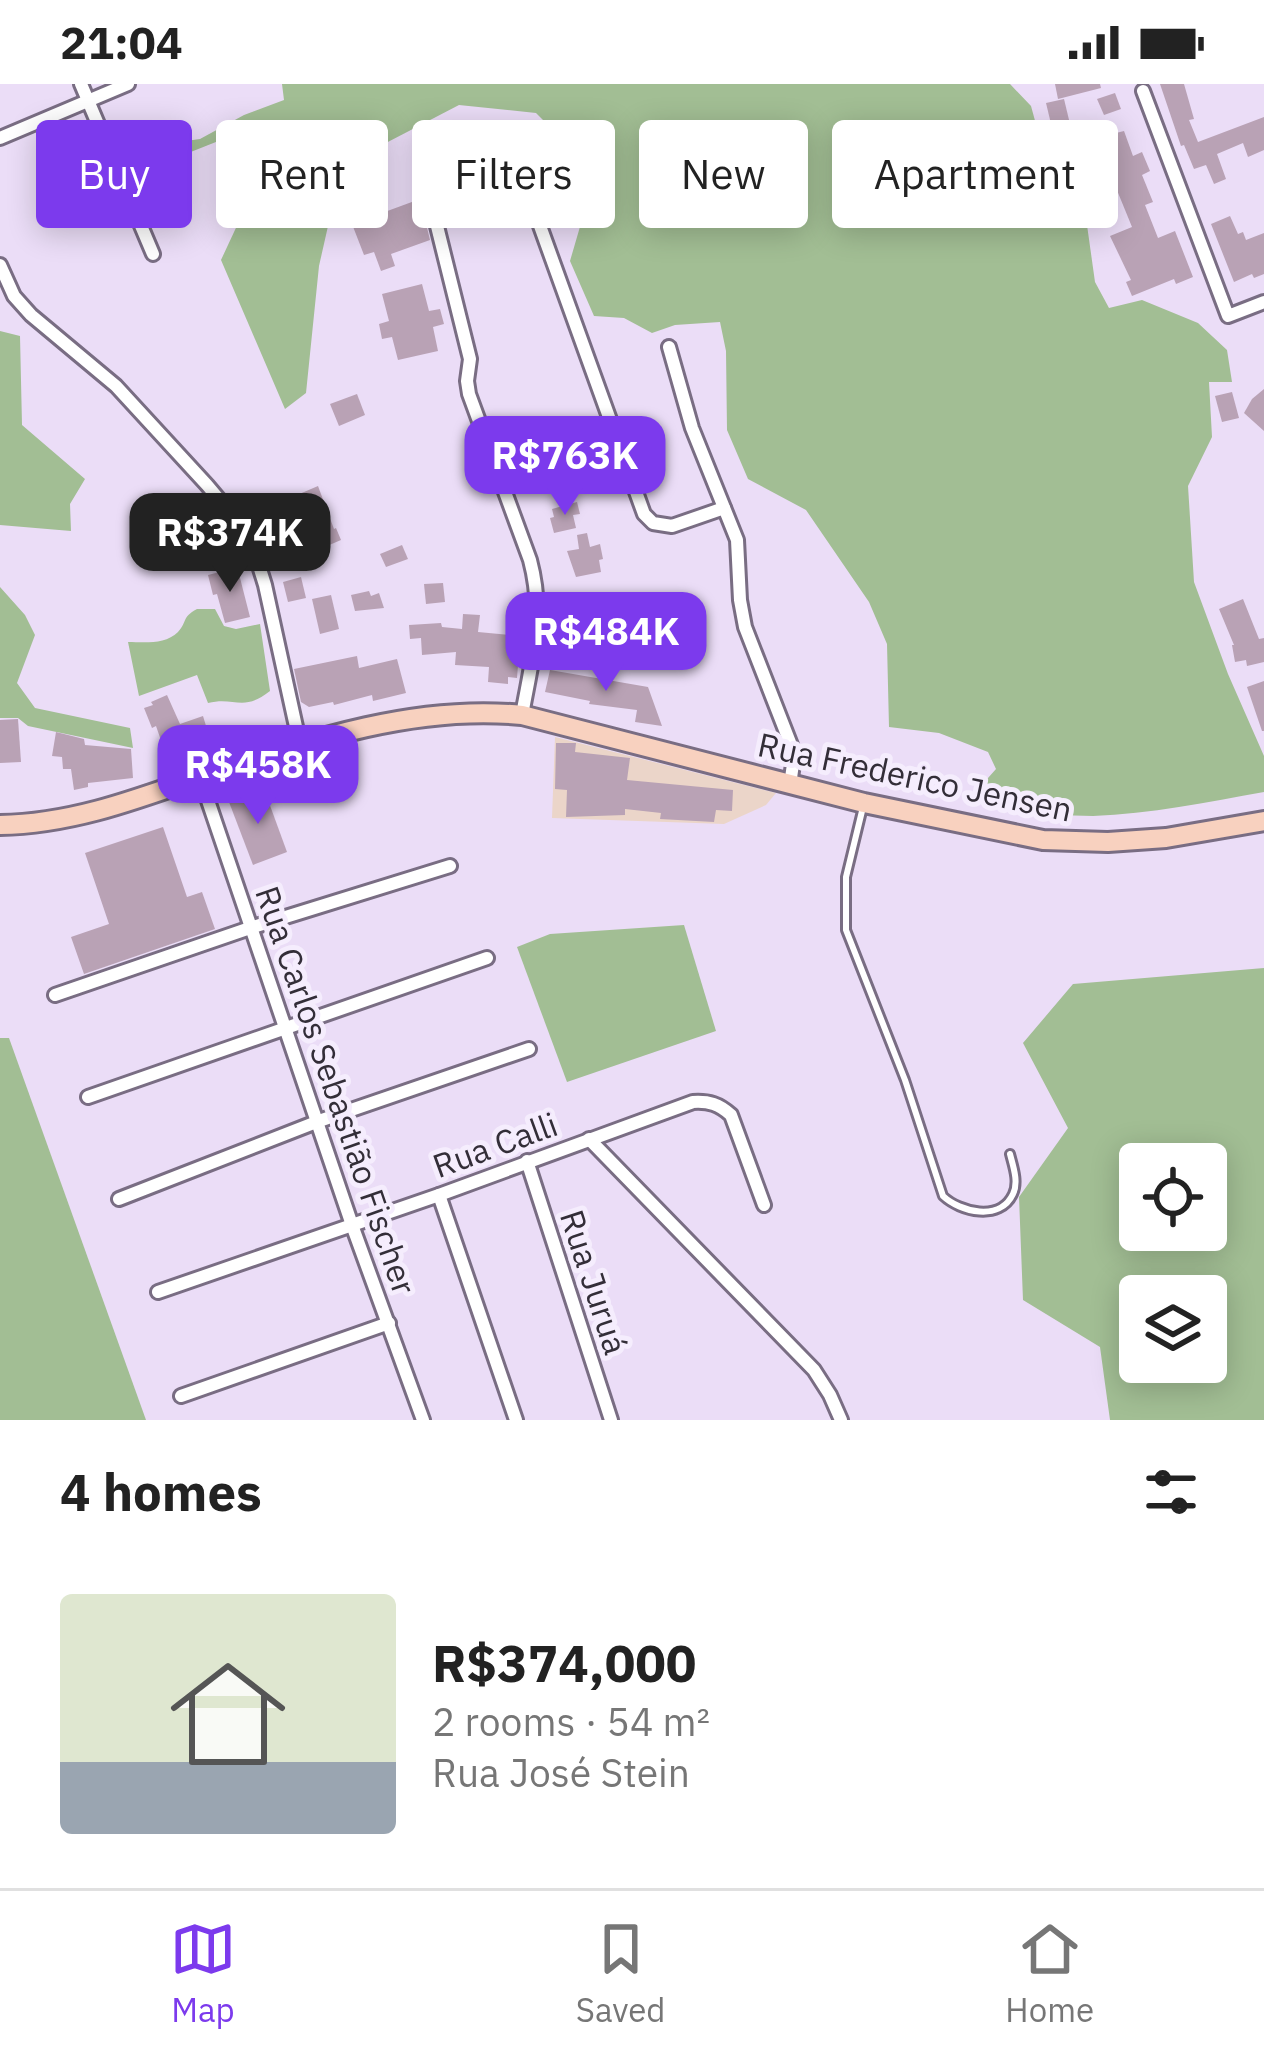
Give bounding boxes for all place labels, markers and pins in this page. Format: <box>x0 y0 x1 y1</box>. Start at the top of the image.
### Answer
pin: R$763K <box>467 416 663 518</box>
pin: R$374K <box>132 493 328 595</box>
pin: R$484K <box>508 592 704 694</box>
pin: R$458K <box>160 725 356 827</box>

